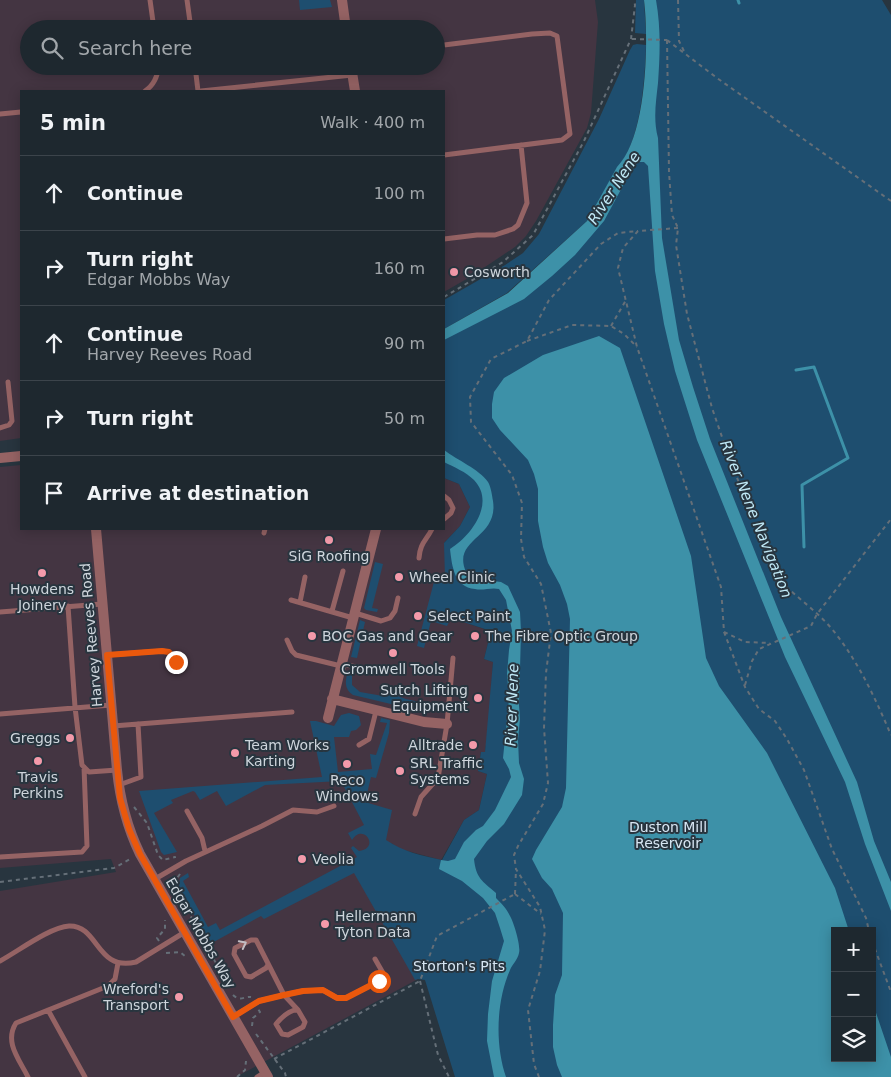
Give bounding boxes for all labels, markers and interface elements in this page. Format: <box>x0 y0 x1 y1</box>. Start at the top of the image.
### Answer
search box <box>20 20 445 75</box>
icon: search <box>38 34 66 62</box>
text: Search here <box>78 37 192 59</box>
text: 5 min <box>40 111 106 135</box>
text: Walk · 400 m <box>320 113 425 132</box>
water label: River Nene <box>584 148 644 228</box>
icon: ahead <box>40 179 68 207</box>
text: Continue <box>87 182 183 204</box>
text: 100 m <box>374 184 425 203</box>
text: Turn right <box>87 248 193 270</box>
icon: right <box>40 254 68 282</box>
text: 160 m <box>374 259 425 278</box>
place label: Cosworth <box>464 264 530 280</box>
marker: Cosworth <box>448 266 460 278</box>
text: Edgar Mobbs Way <box>87 270 230 289</box>
text: Continue <box>87 323 183 345</box>
icon: ahead <box>40 329 68 357</box>
text: 90 m <box>384 334 425 353</box>
text: Harvey Reeves Road <box>87 345 252 364</box>
icon: right <box>40 404 68 432</box>
text: Turn right <box>87 407 193 429</box>
text: 50 m <box>384 409 425 428</box>
water label: River Nene Navigation <box>716 438 796 600</box>
icon: arrive <box>40 479 68 507</box>
text: Arrive at destination <box>87 482 309 504</box>
marker: SiG Roofing <box>323 534 335 546</box>
place label: SiG Roofing <box>289 548 369 564</box>
street label: Harvey Reeves Road <box>77 562 105 708</box>
marker: Howdens Joinery <box>36 567 48 579</box>
place label: Wheel Clinic <box>409 569 495 585</box>
marker: Wheel Clinic <box>393 571 405 583</box>
place label: Howdens Joinery <box>10 581 74 613</box>
place label: Select Paint <box>428 608 511 624</box>
marker: Select Paint <box>412 610 424 622</box>
place label: BOC Gas and Gear <box>322 628 453 644</box>
place label: The Fibre Optic Group <box>484 628 638 644</box>
marker: BOC Gas and Gear <box>306 630 318 642</box>
marker: The Fibre Optic Group <box>469 630 481 642</box>
marker: Cromwell Tools <box>387 647 399 659</box>
route end <box>165 651 188 674</box>
place label: Cromwell Tools <box>341 661 445 677</box>
water label: River Nene <box>502 663 522 747</box>
place label: Sutch Lifting Equipment <box>380 682 469 714</box>
marker: Sutch Lifting Equipment <box>472 692 484 704</box>
place label: Greggs <box>10 730 60 746</box>
marker: Greggs <box>64 732 76 744</box>
place label: Team Works Karting <box>244 737 329 769</box>
place label: Alltrade <box>408 737 463 753</box>
marker: Alltrade <box>467 739 479 751</box>
marker: Team Works Karting <box>229 747 241 759</box>
marker: Travis Perkins <box>32 755 44 767</box>
place label: SRL Traffic Systems <box>410 755 483 787</box>
marker: Reco Windows <box>341 758 353 770</box>
marker: SRL Traffic Systems <box>394 765 406 777</box>
place label: Travis Perkins <box>13 769 63 801</box>
place label: Reco Windows <box>316 772 378 804</box>
park label: Duston Mill Reservoir <box>629 819 707 851</box>
place label: Veolia <box>312 851 354 867</box>
marker: Veolia <box>296 853 308 865</box>
street label: Edgar Mobbs Way <box>163 875 239 991</box>
place label: Hellermann Tyton Data <box>334 908 416 940</box>
marker: Hellermann Tyton Data <box>319 918 331 930</box>
map controls <box>831 927 876 1062</box>
button: + <box>831 927 876 972</box>
one-way arrow <box>238 940 247 950</box>
park label: Storton's Pits <box>413 958 505 974</box>
route start <box>368 970 391 993</box>
button: − <box>831 972 876 1017</box>
place label: Wreford's Transport <box>102 981 170 1013</box>
marker: Wreford's Transport <box>173 991 185 1003</box>
button: layers <box>831 1017 876 1062</box>

